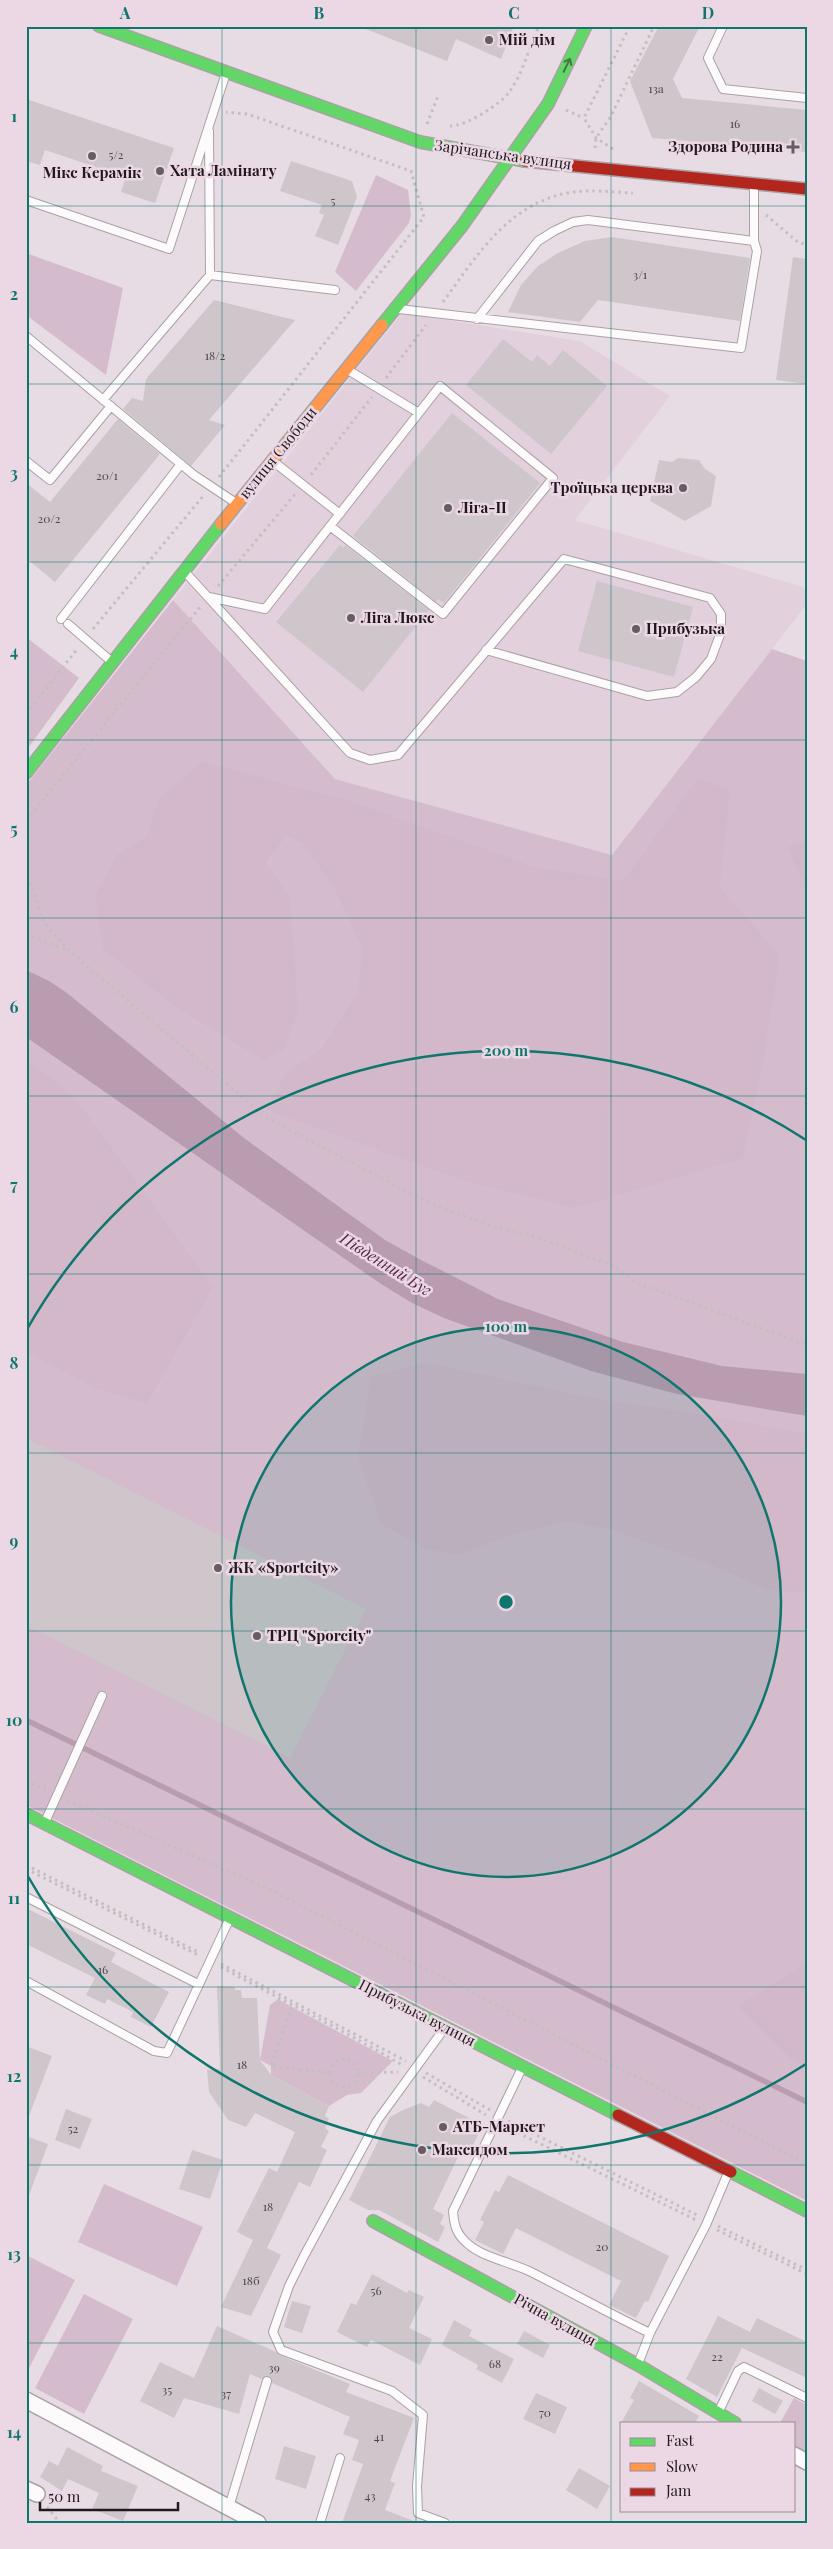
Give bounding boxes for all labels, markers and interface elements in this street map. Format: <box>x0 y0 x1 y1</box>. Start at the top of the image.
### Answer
text: A <box>119 2 131 23</box>
text: B <box>314 2 325 23</box>
text: C <box>508 2 520 23</box>
text: D <box>702 2 714 23</box>
place label: Мій дім <box>499 29 555 49</box>
marker: Мій дім <box>483 34 495 46</box>
one-way arrow <box>563 58 572 73</box>
house number: 13а <box>648 80 664 96</box>
text: 1 <box>11 105 17 126</box>
house number: 16 <box>730 115 740 131</box>
street label: Зарічанська вулиця <box>434 135 573 174</box>
place label: Здорова Родина <box>668 136 783 156</box>
marker: Здорова Родина <box>787 141 799 153</box>
house number: 5/2 <box>109 146 124 162</box>
marker: Мікс Керамік <box>86 150 98 162</box>
place label: Хата Ламінату <box>170 160 277 180</box>
place label: Мікс Керамік <box>43 162 142 182</box>
marker: Хата Ламінату <box>154 165 166 177</box>
house number: 5 <box>331 192 336 208</box>
house number: 3/1 <box>633 266 648 282</box>
text: 2 <box>10 283 18 304</box>
house number: 18/2 <box>205 347 226 363</box>
street label: вулиця Свободи <box>234 402 320 502</box>
text: 3 <box>10 462 18 483</box>
house number: 20/1 <box>96 467 118 483</box>
place label: Троїцька церква <box>551 477 673 497</box>
marker: Троїцька церква <box>677 482 689 494</box>
place label: Ліга-II <box>457 497 507 517</box>
marker: Ліга-II <box>442 502 454 514</box>
house number: 20/2 <box>38 510 61 526</box>
place label: Ліга Люкс <box>360 607 435 627</box>
marker: Ліга Люкс <box>345 612 357 624</box>
place label: Прибузька <box>646 618 725 638</box>
marker: Прибузька <box>630 623 642 635</box>
text: 4 <box>10 640 18 661</box>
text: 5 <box>10 818 18 839</box>
text: 6 <box>10 996 19 1017</box>
text: 200 m <box>484 1040 529 1060</box>
text: 7 <box>10 1174 18 1195</box>
water label: Південний Буг <box>336 1227 436 1300</box>
text: 100 m <box>485 1316 528 1336</box>
text: 8 <box>10 1352 19 1373</box>
text: 9 <box>10 1530 19 1551</box>
place label: ЖК «Sportcity» <box>227 1557 339 1577</box>
marker: ЖК «Sportcity» <box>212 1562 224 1574</box>
centre of rings <box>497 1593 515 1611</box>
place label: ТРЦ "Sporcity" <box>267 1625 371 1645</box>
marker: ТРЦ "Sporcity" <box>251 1630 263 1642</box>
text: 10 <box>6 1709 22 1730</box>
text: 11 <box>8 1887 20 1908</box>
house number: 16 <box>98 1961 108 1977</box>
street label: Прибузька вулиця <box>356 1974 479 2050</box>
house number: 18 <box>237 2056 247 2072</box>
text: 12 <box>7 2065 21 2086</box>
place label: АТБ-Маркет <box>452 2116 545 2136</box>
house number: 52 <box>68 2120 79 2136</box>
marker: АТБ-Маркет <box>437 2121 449 2133</box>
place label: Максидом <box>432 2139 508 2159</box>
marker: Максидом <box>416 2144 428 2156</box>
house number: 18 <box>263 2198 273 2214</box>
house number: 20 <box>596 2238 608 2254</box>
text: 13 <box>7 2243 21 2264</box>
house number: 18б <box>242 2272 260 2288</box>
house number: 56 <box>370 2282 382 2298</box>
street label: Річна вулиця <box>511 2288 600 2350</box>
house number: 22 <box>711 2348 723 2364</box>
house number: 68 <box>489 2355 501 2371</box>
house number: 39 <box>268 2359 280 2375</box>
house number: 35 <box>162 2381 172 2397</box>
house number: 37 <box>221 2385 231 2401</box>
house number: 70 <box>539 2404 551 2420</box>
text: 14 <box>7 2421 21 2442</box>
legend <box>620 2422 796 2512</box>
house number: 41 <box>374 2428 385 2444</box>
text: Fast <box>666 2430 695 2450</box>
text: Slow <box>666 2456 698 2476</box>
scale bar <box>40 2479 178 2511</box>
text: Jam <box>665 2480 692 2500</box>
text: 50 m <box>48 2486 81 2506</box>
house number: 43 <box>364 2487 376 2503</box>

